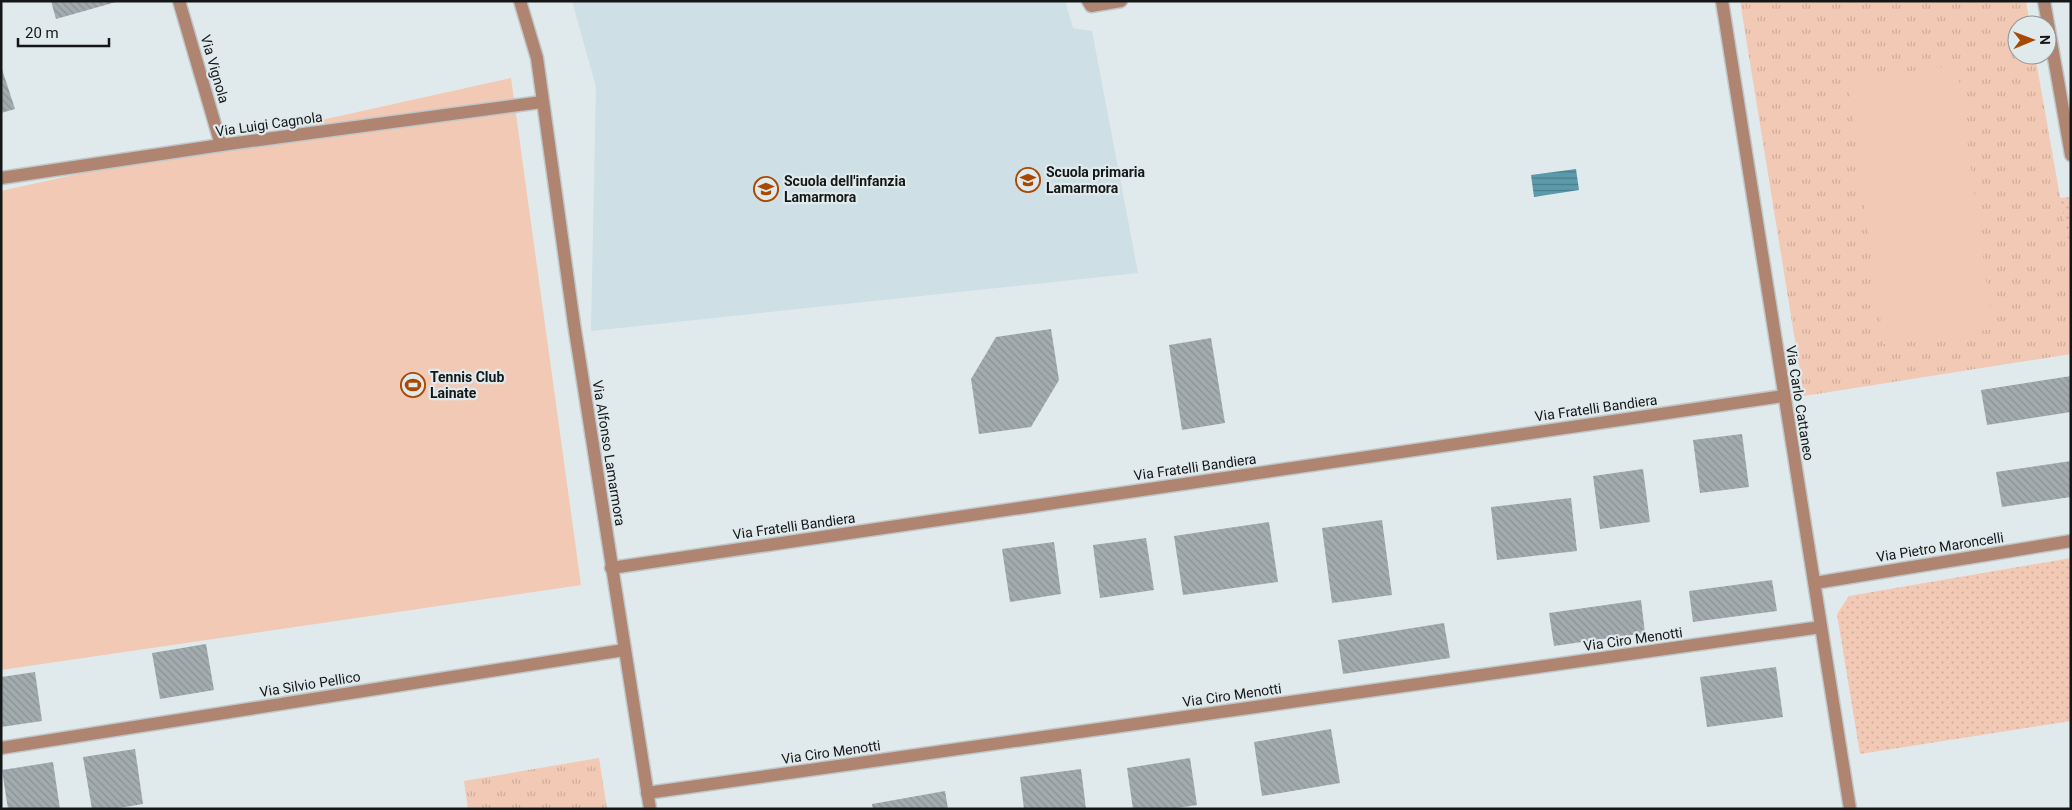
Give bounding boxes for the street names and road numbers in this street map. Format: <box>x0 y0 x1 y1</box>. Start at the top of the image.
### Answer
street label: Via Vignola <box>198 33 232 105</box>
street label: Via Luigi Cagnola <box>214 109 324 139</box>
street label: Via Carlo Cattaneo <box>1783 344 1817 462</box>
street label: Via Alfonso Lamarmora <box>590 379 628 527</box>
street label: Via Fratelli Bandiera <box>1534 391 1658 425</box>
street label: Via Fratelli Bandiera <box>1133 450 1257 484</box>
street label: Via Fratelli Bandiera <box>732 509 856 543</box>
street label: Via Pietro Maroncelli <box>1875 529 2005 565</box>
street label: Via Ciro Menotti <box>1582 624 1684 654</box>
street label: Via Silvio Pellico <box>258 668 362 700</box>
street label: Via Ciro Menotti <box>1181 680 1283 710</box>
street label: Via Ciro Menotti <box>780 737 882 767</box>

